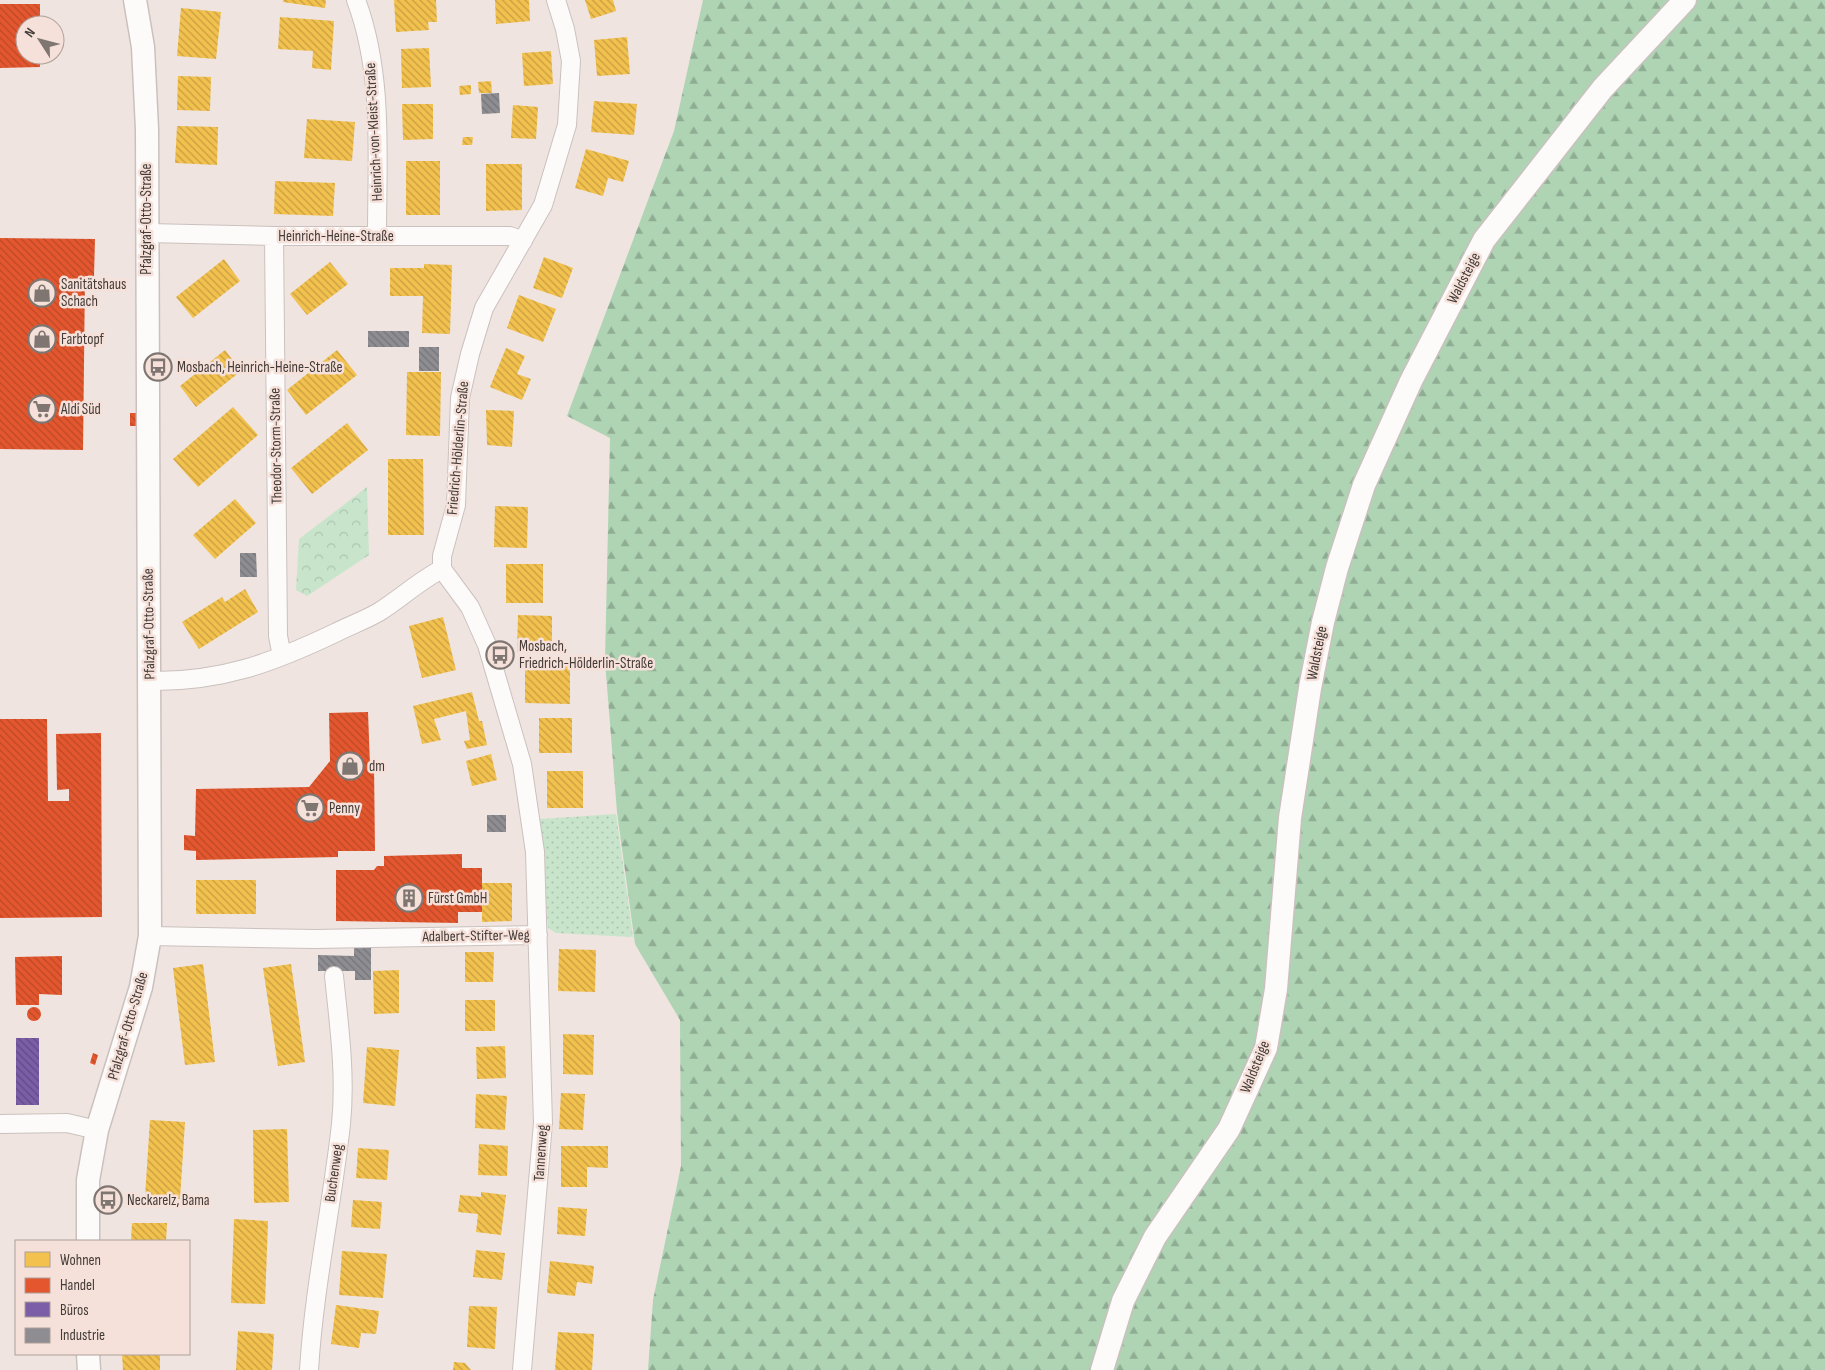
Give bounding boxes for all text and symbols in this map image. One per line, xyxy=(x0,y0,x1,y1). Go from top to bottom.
north arrow xyxy=(15,15,65,65)
text: N xyxy=(21,25,39,41)
street label: Heinrich-von-Kleist-Straße xyxy=(361,62,387,202)
street label: Pfalzgraf-Otto-Straße xyxy=(137,163,156,275)
street label: Heinrich-Heine-Straße xyxy=(278,227,394,246)
street label: Waldsteige xyxy=(1443,249,1485,307)
place label: Sanitätshaus Schach xyxy=(61,275,126,311)
shop icon: Sanitätshaus Schach xyxy=(27,278,57,308)
shop icon: Farbtopf xyxy=(27,324,57,354)
place label: Farbtopf xyxy=(61,330,105,349)
bus stop icon: Mosbach, Heinrich-Heine-Straße xyxy=(143,352,173,382)
place label: Mosbach, Heinrich-Heine-Straße xyxy=(177,358,343,377)
street label: Friedrich-Hölderlin-Straße xyxy=(443,380,473,516)
street label: Theodor-Storm-Straße xyxy=(265,388,287,504)
supermarket icon: Aldi Süd xyxy=(27,394,57,424)
place label: Aldi Süd xyxy=(60,400,101,419)
street label: Pfalzgraf-Otto-Straße xyxy=(139,568,159,680)
street label: Waldsteige xyxy=(1302,624,1332,682)
place label: Mosbach, Friedrich-Hölderlin-Straße xyxy=(519,637,653,673)
bus stop icon: Mosbach, Friedrich-Hölderlin-Straße xyxy=(485,640,515,670)
shop icon: dm xyxy=(335,751,365,781)
place label: dm xyxy=(369,757,385,776)
supermarket icon: Penny xyxy=(295,793,325,823)
place label: Penny xyxy=(329,799,360,818)
building icon: Fürst GmbH xyxy=(394,883,424,913)
place label: Fürst GmbH xyxy=(428,889,487,908)
street label: Adalbert-Stifter-Weg xyxy=(421,926,530,946)
street label: Pfalzgraf-Otto-Straße xyxy=(104,970,152,1082)
street label: Waldsteige xyxy=(1236,1038,1274,1096)
street label: Tannenweg xyxy=(530,1124,552,1182)
street label: Buchenweg xyxy=(321,1143,347,1203)
bus stop icon: Neckarelz, Bama xyxy=(93,1185,123,1215)
place label: Neckarelz, Bama xyxy=(127,1191,210,1210)
legend xyxy=(15,1240,190,1355)
text: Wohnen xyxy=(60,1251,101,1270)
text: Handel xyxy=(60,1276,95,1295)
text: Büros xyxy=(60,1301,89,1320)
text: Industrie xyxy=(60,1326,105,1345)

